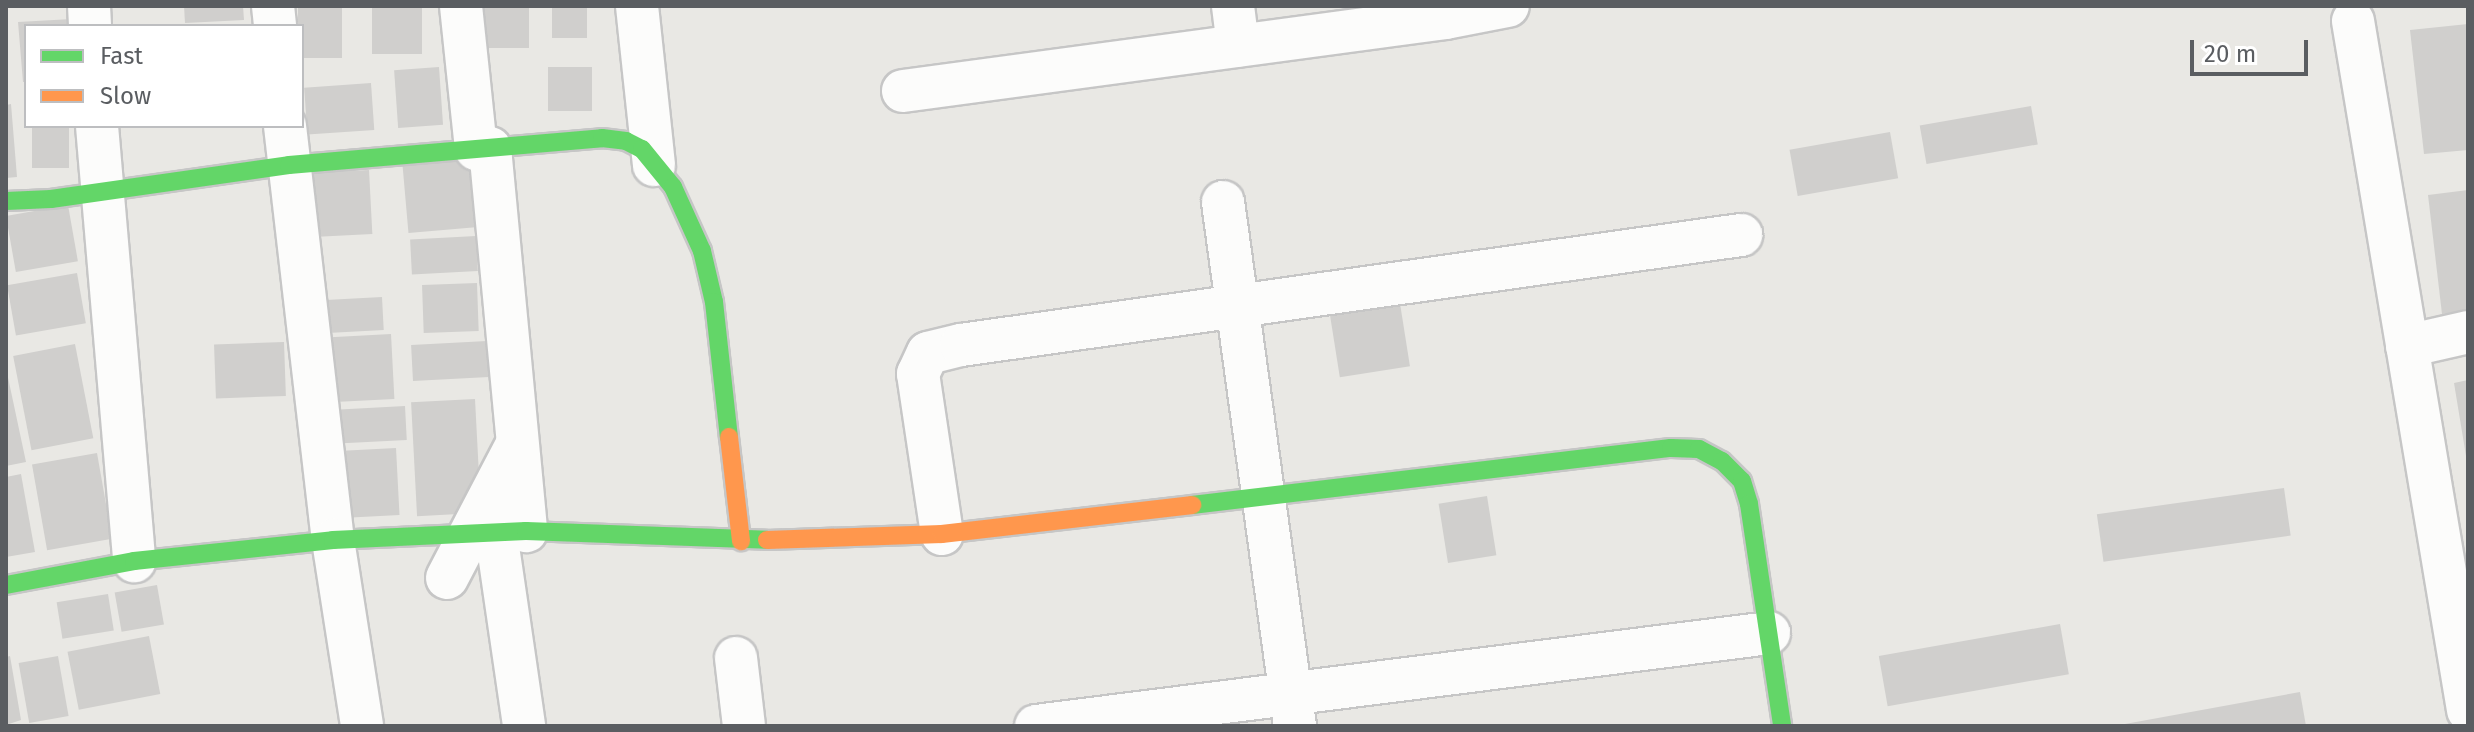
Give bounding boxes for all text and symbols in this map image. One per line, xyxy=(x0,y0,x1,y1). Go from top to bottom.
legend xyxy=(24,24,304,128)
scale bar xyxy=(2194,24,2312,74)
text: 20 m xyxy=(2204,40,2256,68)
text: Fast xyxy=(100,42,143,70)
text: Slow xyxy=(100,82,151,110)

